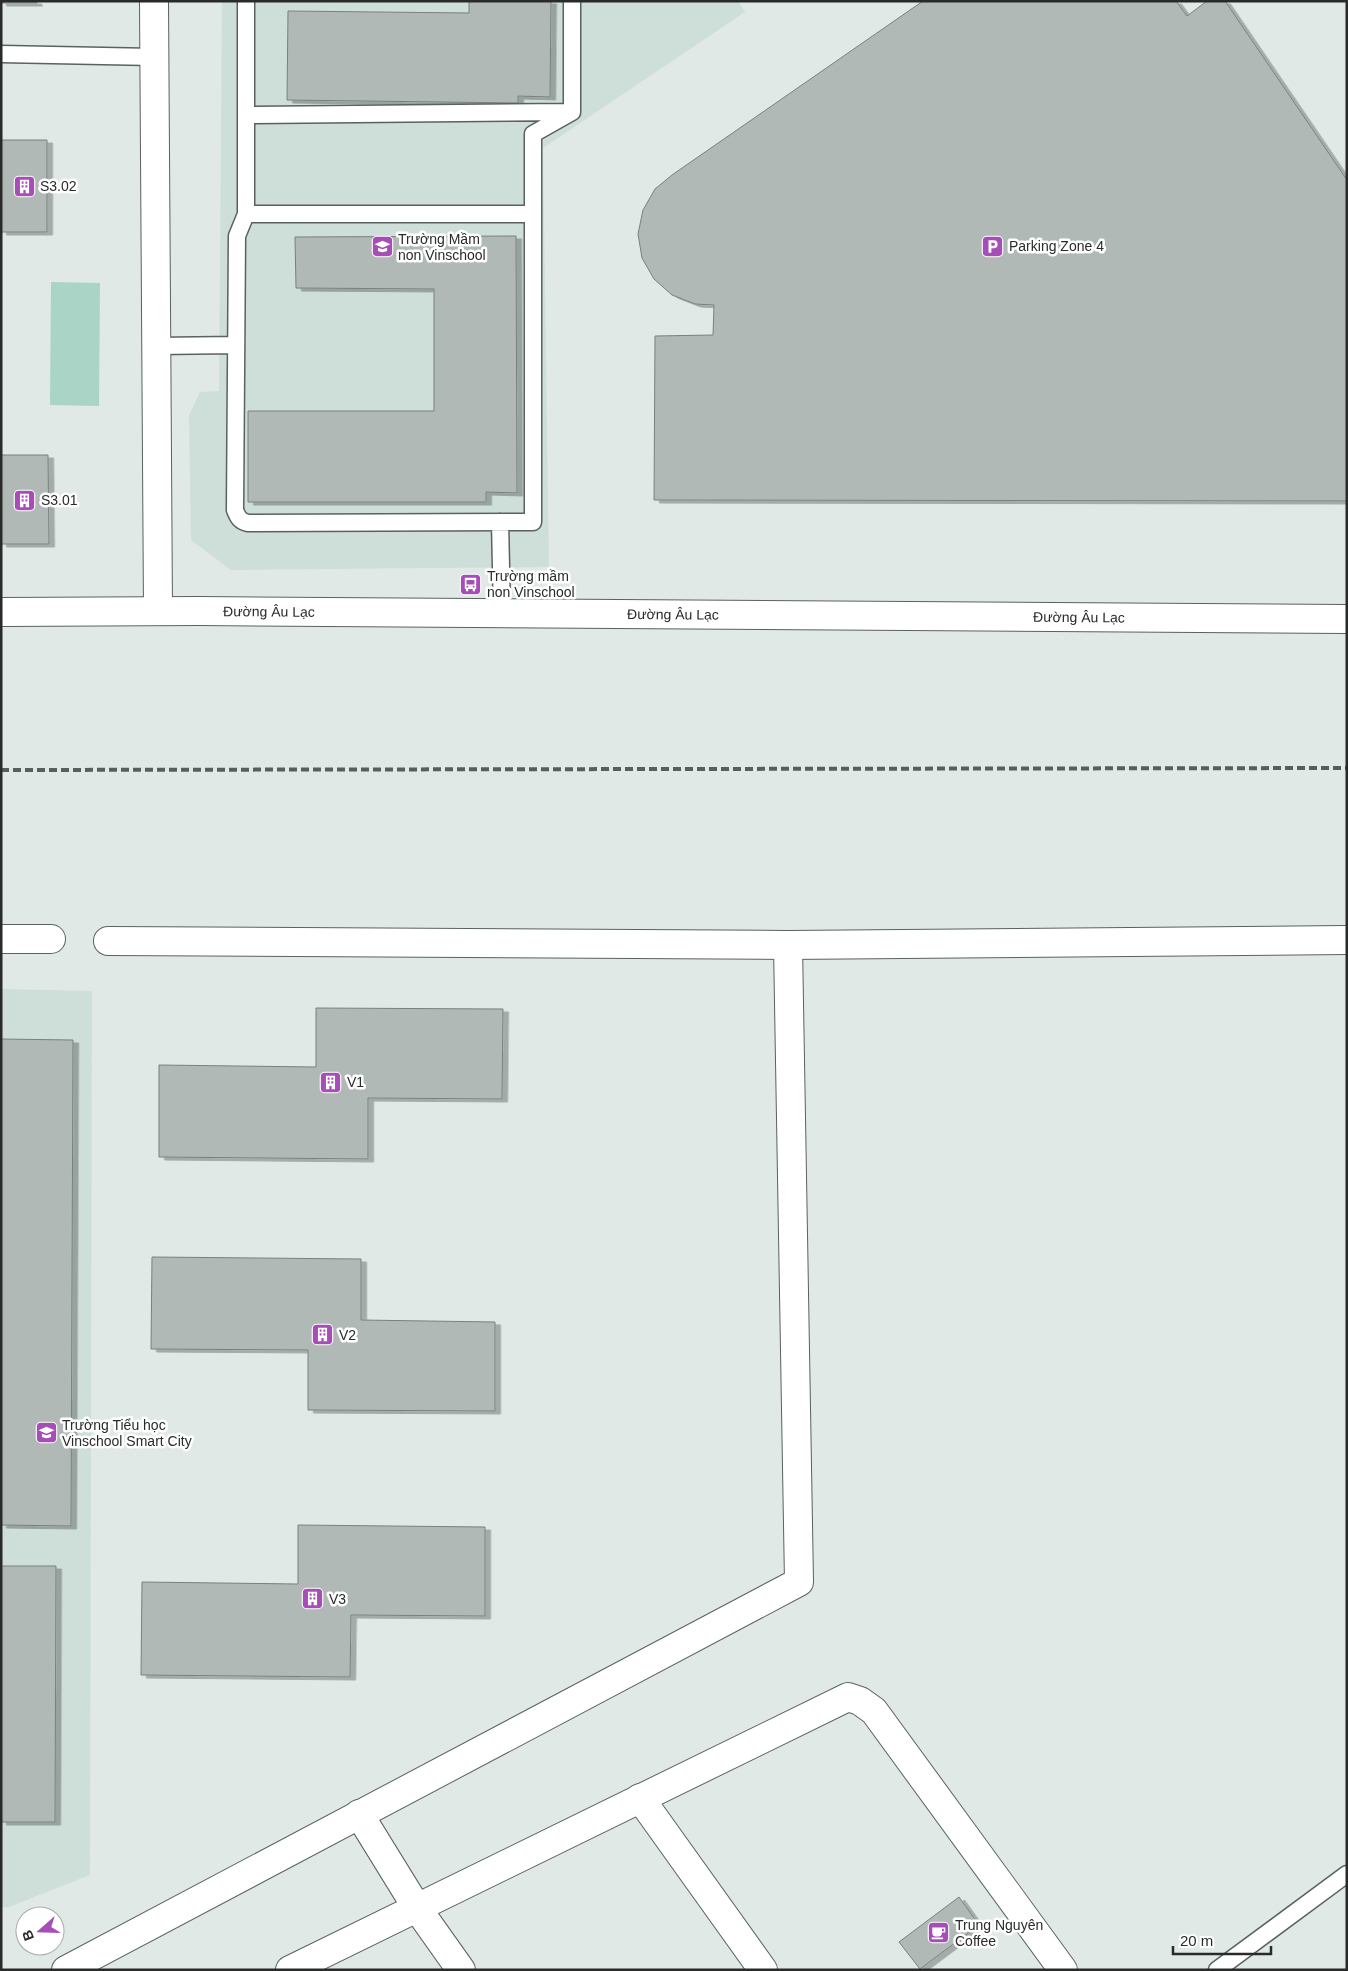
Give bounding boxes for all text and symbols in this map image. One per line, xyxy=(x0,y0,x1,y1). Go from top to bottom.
building icon: S3.02 xyxy=(12,174,36,198)
place label: S3.02 xyxy=(40,178,77,194)
place label: Trường Mầm non Vinschool xyxy=(398,231,486,263)
parking icon: Parking Zone 4 xyxy=(981,234,1005,258)
school or university icon: Trường Mầm non Vinschool xyxy=(370,235,394,259)
place label: Parking Zone 4 xyxy=(1009,238,1104,254)
building icon: S3.01 xyxy=(13,488,37,512)
place label: S3.01 xyxy=(41,492,78,508)
place label: Trường mầm non Vinschool xyxy=(487,568,575,600)
bus stop icon: Trường mầm non Vinschool xyxy=(459,572,483,596)
street label: Đường Âu Lạc xyxy=(223,603,315,620)
street label: Đường Âu Lạc xyxy=(627,606,719,623)
street label: Đường Âu Lạc xyxy=(1033,609,1125,625)
building icon: V1 xyxy=(319,1070,343,1094)
place label: V1 xyxy=(347,1074,364,1090)
building icon: V2 xyxy=(311,1323,335,1347)
place label: V2 xyxy=(339,1327,356,1343)
place label: Trường Tiểu học Vinschool Smart City xyxy=(62,1417,192,1449)
school or university icon: Trường Tiểu học Vinschool Smart City xyxy=(34,1421,58,1445)
building icon: V3 xyxy=(301,1587,325,1611)
place label: V3 xyxy=(329,1591,346,1607)
north arrow xyxy=(15,1906,65,1956)
place label: Trung Nguyên Coffee xyxy=(955,1917,1043,1949)
cafe icon: Trung Nguyên Coffee xyxy=(927,1921,951,1945)
scale bar xyxy=(1173,1924,1270,1956)
text: B xyxy=(19,1928,37,1943)
text: 20 m xyxy=(1180,1932,1213,1949)

